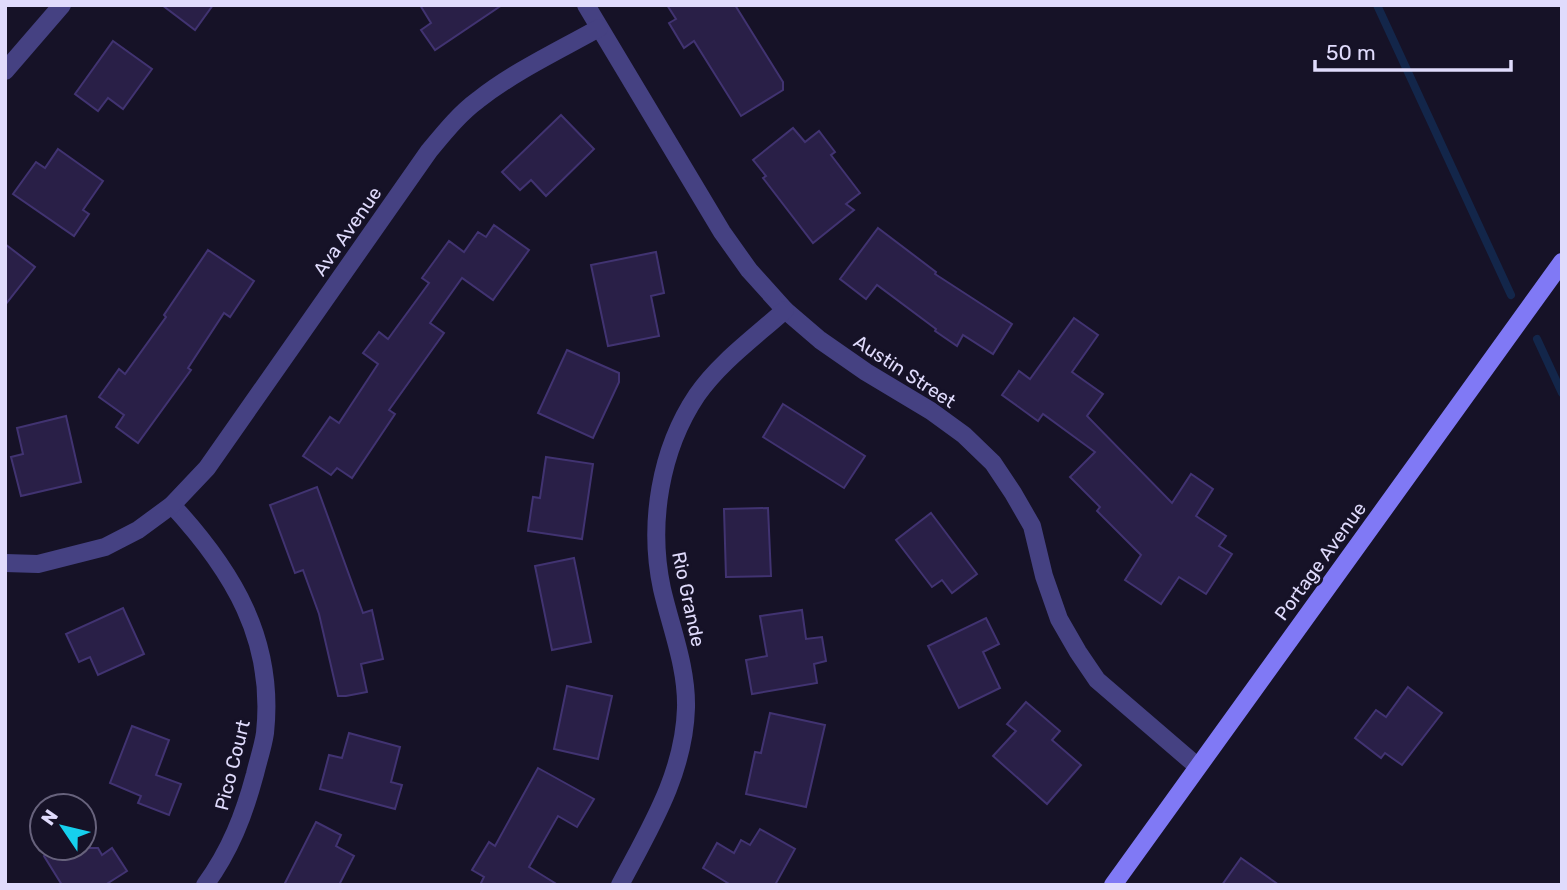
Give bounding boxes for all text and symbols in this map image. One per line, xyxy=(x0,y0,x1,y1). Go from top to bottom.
scale bar xyxy=(1315,28,1511,72)
text: 50 m xyxy=(1326,40,1376,65)
street label: Ava Avenue xyxy=(308,182,387,280)
street label: Austin Street xyxy=(849,330,960,413)
street label: Portage Avenue xyxy=(1270,498,1371,625)
street label: Rio Grande xyxy=(667,549,710,649)
street label: Pico Court xyxy=(210,717,255,813)
north arrow xyxy=(28,792,98,862)
text: N xyxy=(36,805,63,830)

